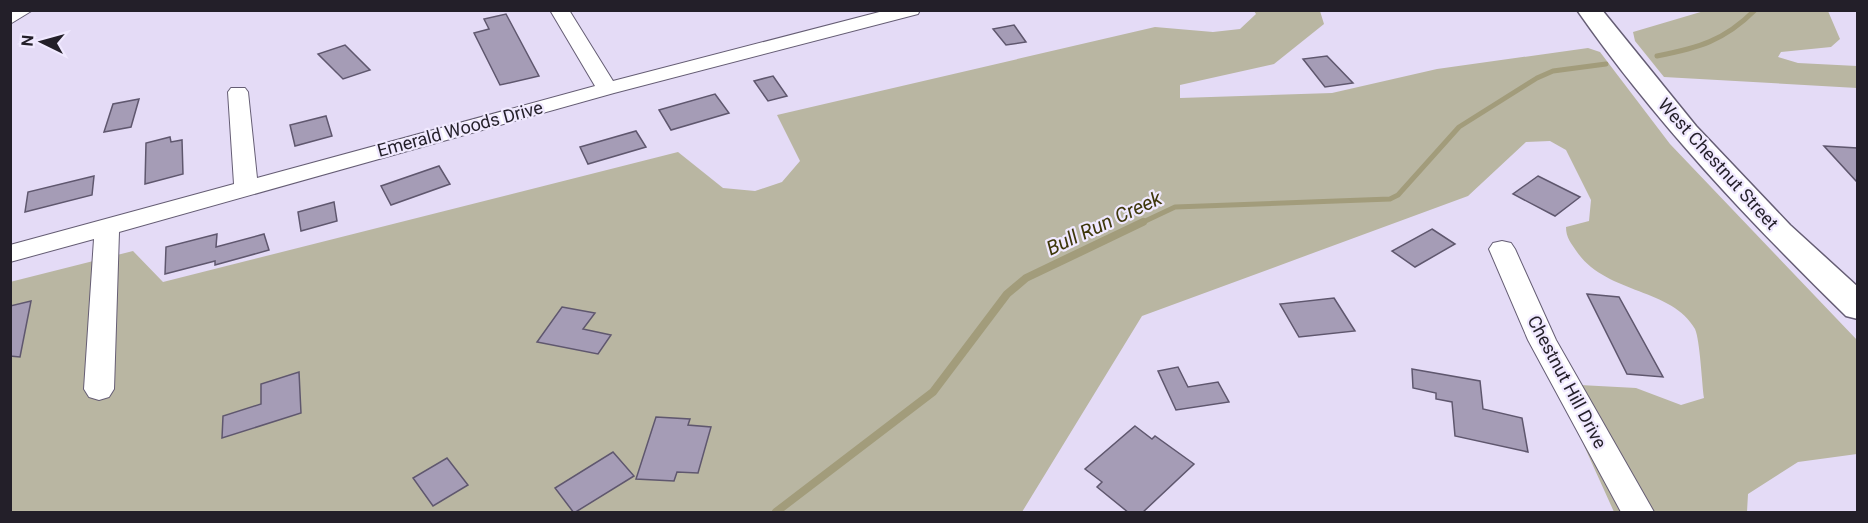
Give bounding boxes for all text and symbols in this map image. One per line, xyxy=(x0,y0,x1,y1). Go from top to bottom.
north arrow xyxy=(12,12,72,72)
text: N xyxy=(18,34,38,47)
street label: West Chestnut Street xyxy=(1654,94,1783,234)
street label: Emerald Woods Drive xyxy=(375,96,545,161)
water label: Bull Run Creek xyxy=(1042,185,1167,260)
street label: Chestnut Hill Drive xyxy=(1524,312,1611,452)

